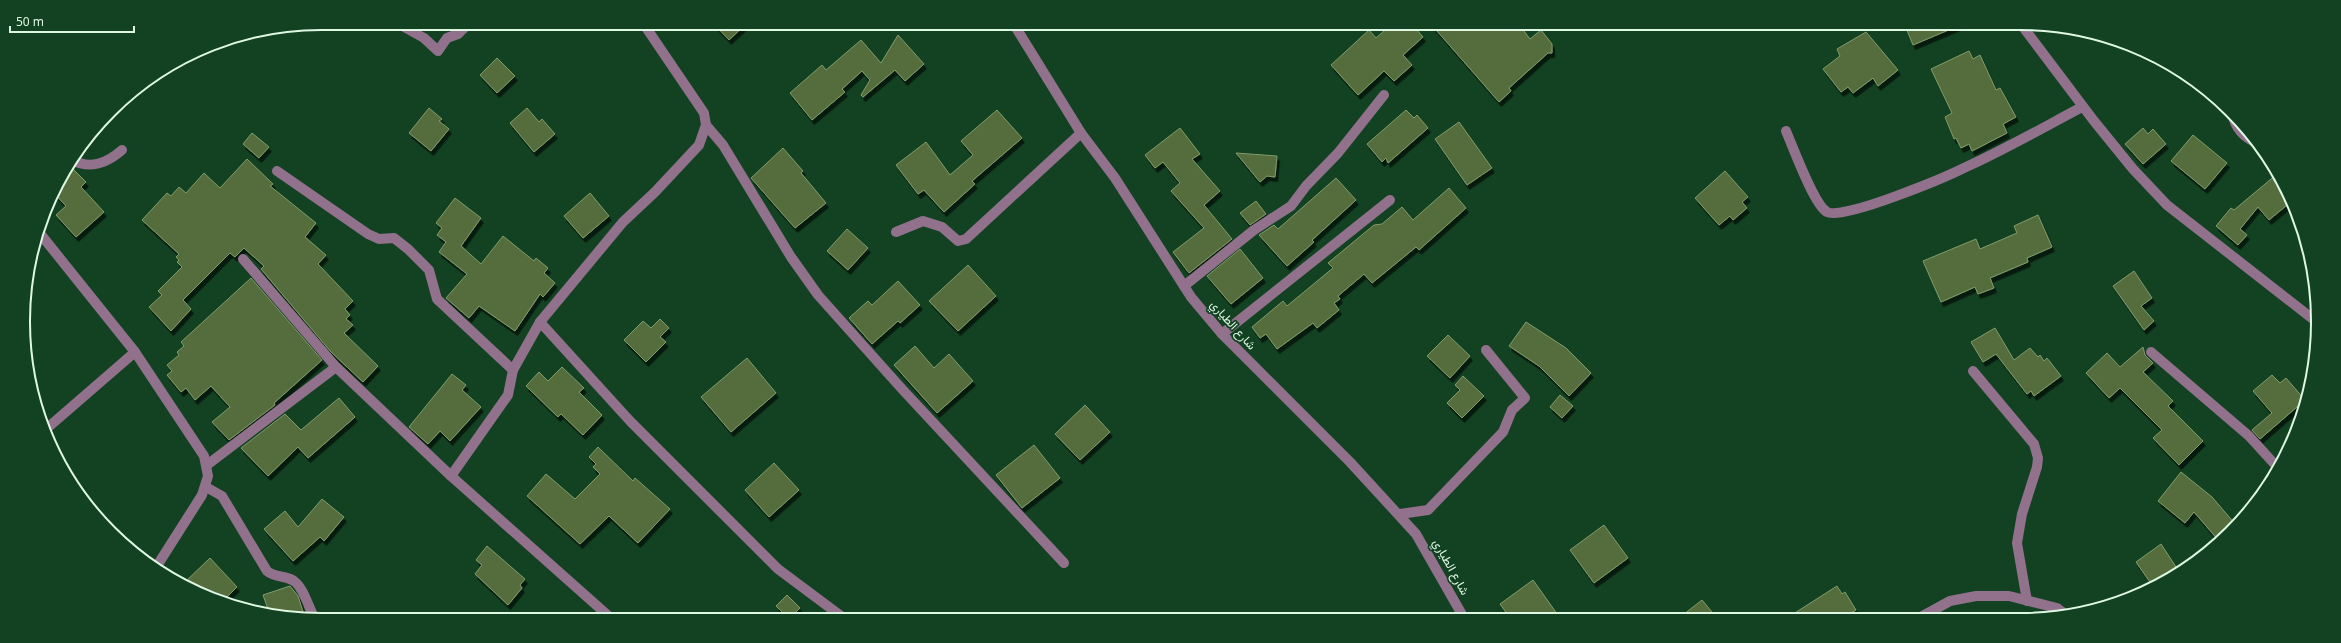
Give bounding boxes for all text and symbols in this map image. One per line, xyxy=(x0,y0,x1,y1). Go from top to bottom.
scale bar xyxy=(10,8,134,34)
text: 50 m xyxy=(16,13,44,30)
street label: شارع الطياري xyxy=(1205,296,1260,355)
street label: شارع الطياري xyxy=(1427,536,1474,599)

